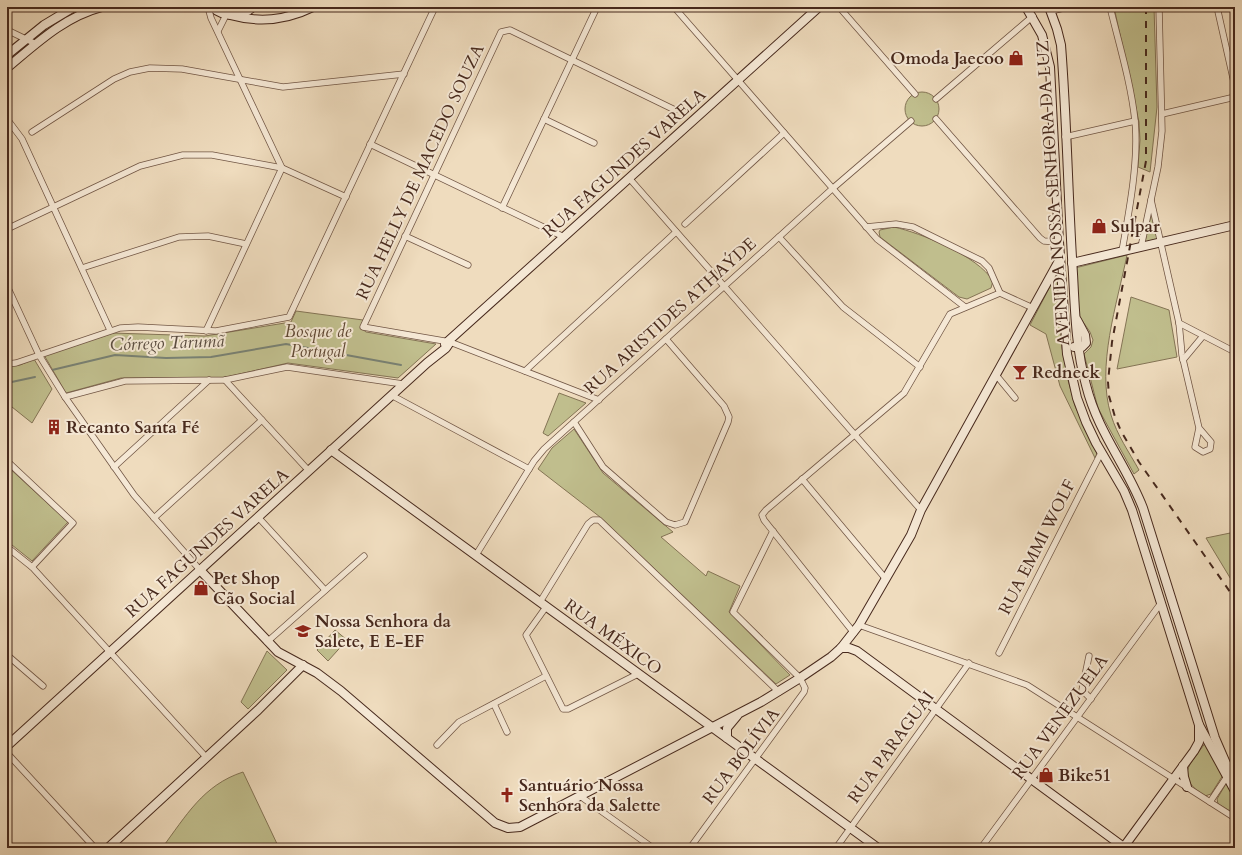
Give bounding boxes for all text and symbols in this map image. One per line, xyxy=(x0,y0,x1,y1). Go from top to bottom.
street label: AVENIDA NOSSA SENHORA DA LUZ xyxy=(1031,39,1075,347)
street label: RUA HELLY DE MACEDO SOUZA xyxy=(350,40,490,304)
place label: Omoda Jaecoo xyxy=(890,47,1004,70)
shop icon: Omoda Jaecoo xyxy=(1007,49,1025,67)
street label: RUA FAGUNDES VARELA xyxy=(537,83,711,243)
place label: Sulpar xyxy=(1111,215,1160,238)
shop icon: Sulpar xyxy=(1090,217,1108,235)
street label: RUA ARISTIDES ATHAÝDE xyxy=(579,232,761,400)
park label: Bosque de Portugal xyxy=(285,320,352,363)
water label: Córrego Tarumã xyxy=(109,328,226,357)
place label: Redneck xyxy=(1032,361,1100,384)
bar icon: Redneck xyxy=(1011,363,1029,381)
place label: Recanto Santa Fé xyxy=(66,416,200,439)
building icon: Recanto Santa Fé xyxy=(45,418,63,436)
street label: RUA FAGUNDES VARELA xyxy=(120,463,294,623)
street label: RUA EMMI WOLF xyxy=(993,476,1081,618)
place label: Pet Shop Cão Social xyxy=(213,567,295,610)
shop icon: Pet Shop Cão Social xyxy=(192,579,210,597)
street label: RUA MÉXICO xyxy=(559,594,667,680)
place label: Nossa Senhora da Salete, E E-EF xyxy=(315,610,452,653)
school or university icon: Nossa Senhora da Salete, E E-EF xyxy=(294,622,312,640)
street label: RUA VENEZUELA xyxy=(1007,649,1114,784)
street label: RUA PARAGUAI xyxy=(842,686,940,808)
street label: RUA BOLÍVIA xyxy=(697,702,785,809)
place label: Bike51 xyxy=(1058,764,1111,787)
shop icon: Bike51 xyxy=(1037,766,1055,784)
place label: Santuário Nossa Senhora da Salette xyxy=(519,774,661,817)
church icon: Santuário Nossa Senhora da Salette xyxy=(498,786,516,804)

